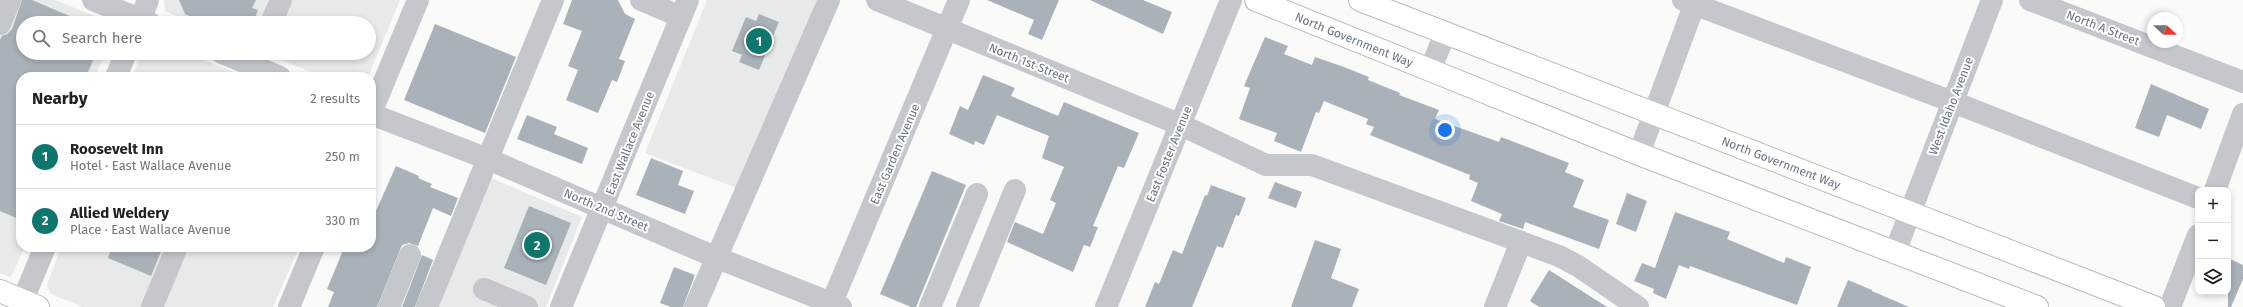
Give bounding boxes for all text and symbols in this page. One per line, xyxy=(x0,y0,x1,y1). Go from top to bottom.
street label: North A Street xyxy=(2065,8,2142,49)
street label: North Government Way xyxy=(1293,10,1415,70)
north arrow xyxy=(2147,12,2183,48)
search box xyxy=(16,16,376,60)
pin: 1 xyxy=(746,26,772,56)
icon: search xyxy=(30,27,52,49)
text: Search here xyxy=(62,29,142,47)
street label: North 1st Street xyxy=(987,41,1072,86)
street label: West Idaho Avenue xyxy=(1926,55,1976,157)
text: Nearby xyxy=(32,88,87,109)
street label: East Wallace Avenue xyxy=(603,89,657,197)
text: 2 results xyxy=(310,91,360,106)
street label: East Garden Avenue xyxy=(867,102,923,206)
street label: East Foster Avenue xyxy=(1143,104,1195,204)
your location xyxy=(1435,120,1455,140)
street label: North Government Way xyxy=(1720,134,1842,192)
text: Roosevelt Inn xyxy=(70,140,163,158)
text: 1 xyxy=(42,149,48,164)
text: 250 m xyxy=(325,149,360,164)
text: Hotel · East Wallace Avenue xyxy=(70,158,231,173)
street label: North 2nd Street xyxy=(562,186,651,234)
map controls xyxy=(2195,187,2231,295)
button: + xyxy=(2195,187,2231,223)
text: Allied Weldery xyxy=(70,204,169,222)
text: 2 xyxy=(42,213,48,228)
text: 330 m xyxy=(325,213,360,228)
text: Place · East Wallace Avenue xyxy=(70,222,231,237)
button: − xyxy=(2195,223,2231,259)
pin: 2 xyxy=(524,230,550,260)
button: layers xyxy=(2195,259,2231,295)

